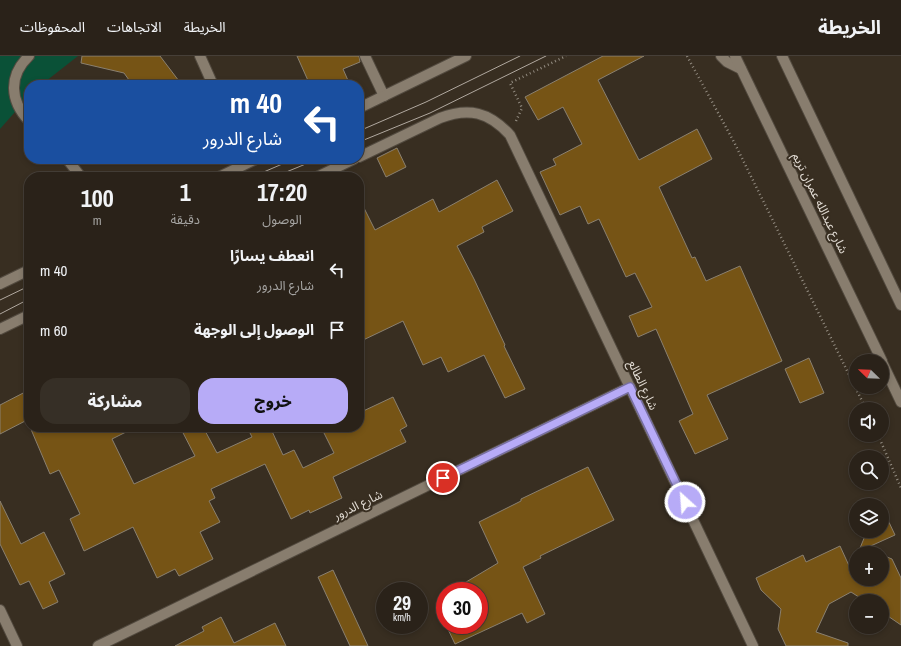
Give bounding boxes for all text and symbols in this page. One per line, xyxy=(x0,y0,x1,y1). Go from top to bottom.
text: الخريطة xyxy=(818,14,881,40)
text: المحفوظات xyxy=(20,18,85,36)
text: الاتجاهات xyxy=(107,18,162,36)
text: الخريطة xyxy=(184,18,226,36)
text: 40 m xyxy=(230,84,282,122)
icon: left xyxy=(296,96,348,148)
text: شارع الدرور xyxy=(203,126,282,151)
street label: شارع عبدالله عمران تريم xyxy=(788,150,851,257)
text: 1 xyxy=(180,176,191,208)
text: 17:20 xyxy=(257,176,307,208)
text: 100 xyxy=(81,182,114,214)
text: دقيقة xyxy=(170,211,200,228)
text: الوصول xyxy=(262,211,302,228)
text: m xyxy=(93,212,102,229)
text: انعطف يسارًا xyxy=(230,245,314,266)
icon: left xyxy=(326,259,348,281)
text: 40 m xyxy=(40,260,67,281)
text: شارع الدرور xyxy=(257,277,314,294)
text: الوصول إلى الوجهة xyxy=(194,319,314,340)
icon: arrive xyxy=(326,319,348,341)
text: 60 m xyxy=(40,320,67,341)
north arrow xyxy=(849,354,889,394)
map controls xyxy=(849,354,889,634)
street label: شارع الطالع xyxy=(624,357,662,413)
button: مشاركة xyxy=(40,378,190,424)
button: خروج xyxy=(198,378,348,424)
button: sound xyxy=(849,402,889,442)
button: search xyxy=(849,450,889,490)
pin xyxy=(426,461,460,495)
icon: arrive xyxy=(432,467,454,489)
position arrow xyxy=(664,481,706,523)
street label: شارع الدرور xyxy=(330,486,386,525)
button: layers xyxy=(849,498,889,538)
button: + xyxy=(849,546,889,586)
speed limit sign: 30 xyxy=(436,582,488,634)
text: 29 xyxy=(393,589,411,616)
button: − xyxy=(849,594,889,634)
text: km/h xyxy=(393,611,411,624)

